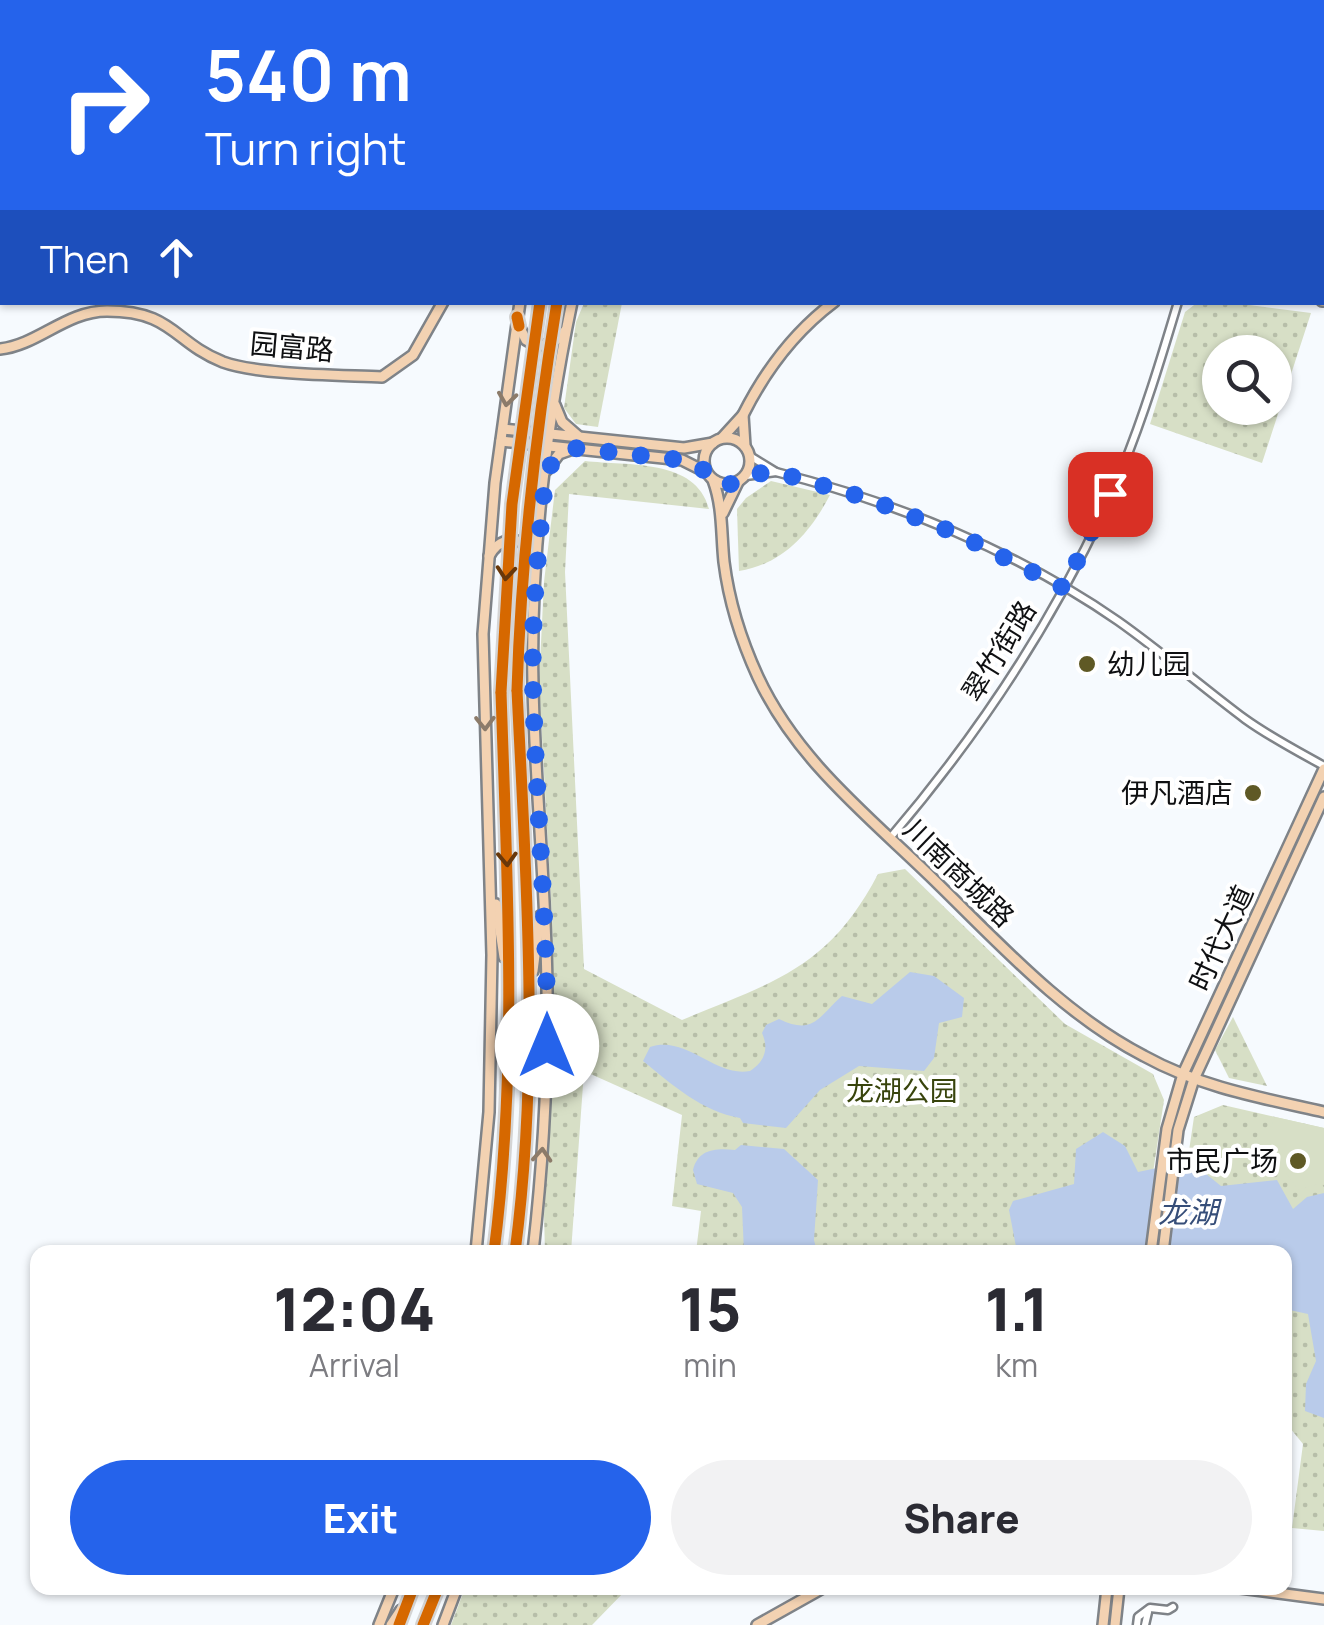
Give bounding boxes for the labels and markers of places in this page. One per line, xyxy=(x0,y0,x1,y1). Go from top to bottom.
pin xyxy=(1068,452,1153,537)
place label: 幼儿园 xyxy=(1107,644,1191,682)
marker: 幼儿园 xyxy=(1076,653,1098,675)
place label: 伊凡酒店 xyxy=(1121,773,1233,811)
marker: 伊凡酒店 xyxy=(1242,782,1264,804)
place label: 市民广场 xyxy=(1166,1141,1278,1179)
marker: 市民广场 xyxy=(1287,1150,1309,1172)

